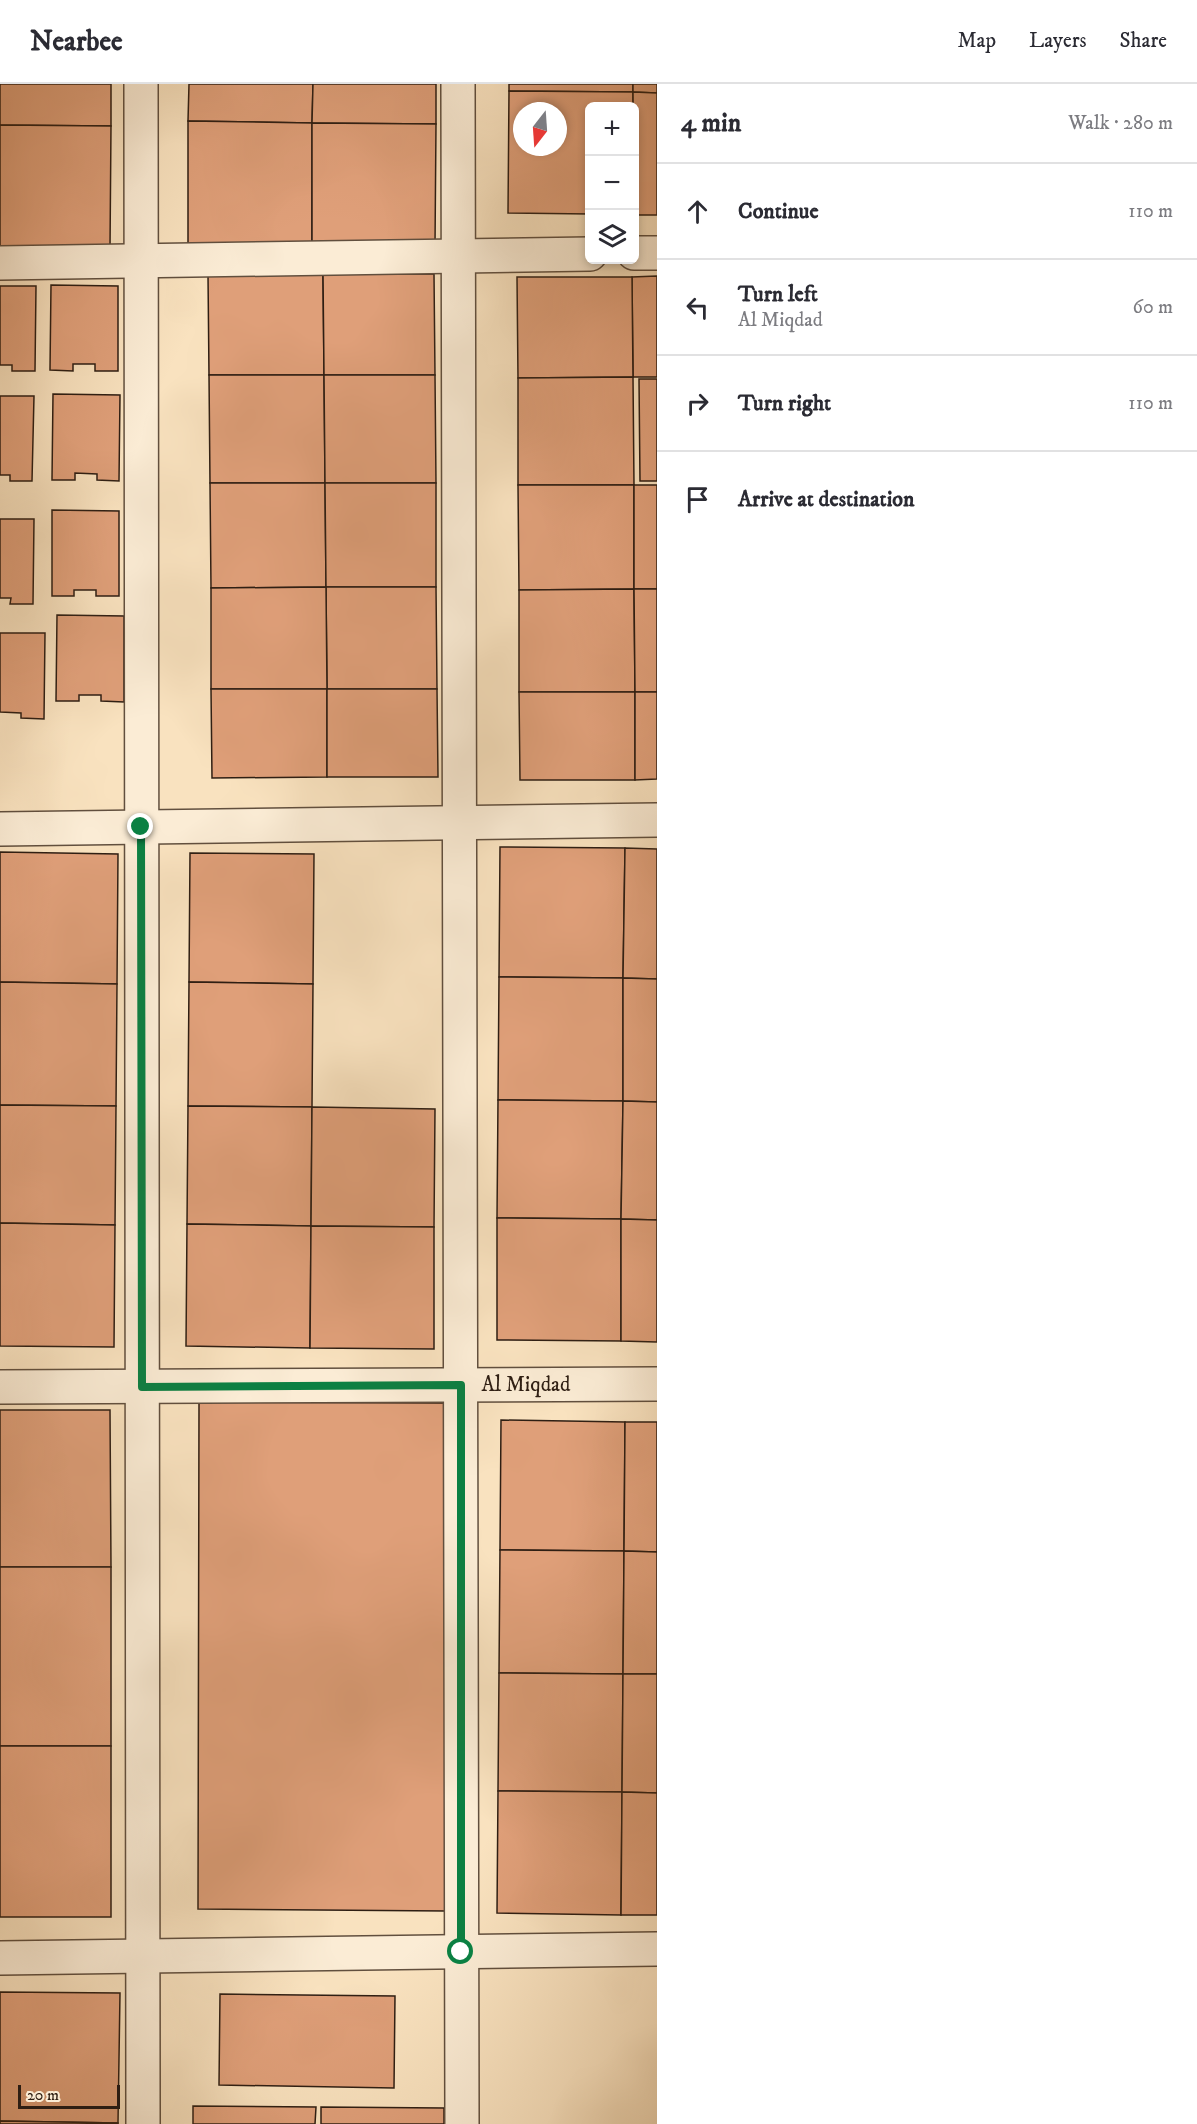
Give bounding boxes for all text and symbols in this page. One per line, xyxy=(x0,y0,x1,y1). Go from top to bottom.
text: Nearbee xyxy=(30,24,123,59)
text: Map xyxy=(957,28,996,54)
text: Layers xyxy=(1029,28,1087,54)
text: Share xyxy=(1120,28,1167,54)
north arrow xyxy=(513,102,567,156)
map controls xyxy=(585,102,639,264)
button: + xyxy=(585,102,639,156)
text: 4 min xyxy=(681,107,741,140)
text: Walk · 280 m xyxy=(1068,111,1173,136)
button: − xyxy=(585,156,639,210)
icon: ahead xyxy=(681,195,714,228)
text: Continue xyxy=(738,198,819,225)
text: 110 m xyxy=(1128,199,1173,224)
button: layers xyxy=(585,210,639,264)
text: Turn left xyxy=(738,281,818,308)
icon: left xyxy=(681,291,714,324)
text: 60 m xyxy=(1133,295,1173,320)
text: Al Miqdad xyxy=(738,308,823,333)
icon: right xyxy=(681,387,714,420)
text: Turn right xyxy=(738,390,831,417)
text: 110 m xyxy=(1128,391,1173,416)
icon: arrive xyxy=(681,483,714,516)
text: Arrive at destination xyxy=(738,486,915,513)
route end xyxy=(127,813,153,839)
street label: Al Miqdad xyxy=(481,1372,571,1398)
route start xyxy=(447,1938,473,1964)
scale bar xyxy=(18,2082,120,2110)
text: 20 m xyxy=(27,2085,59,2105)

